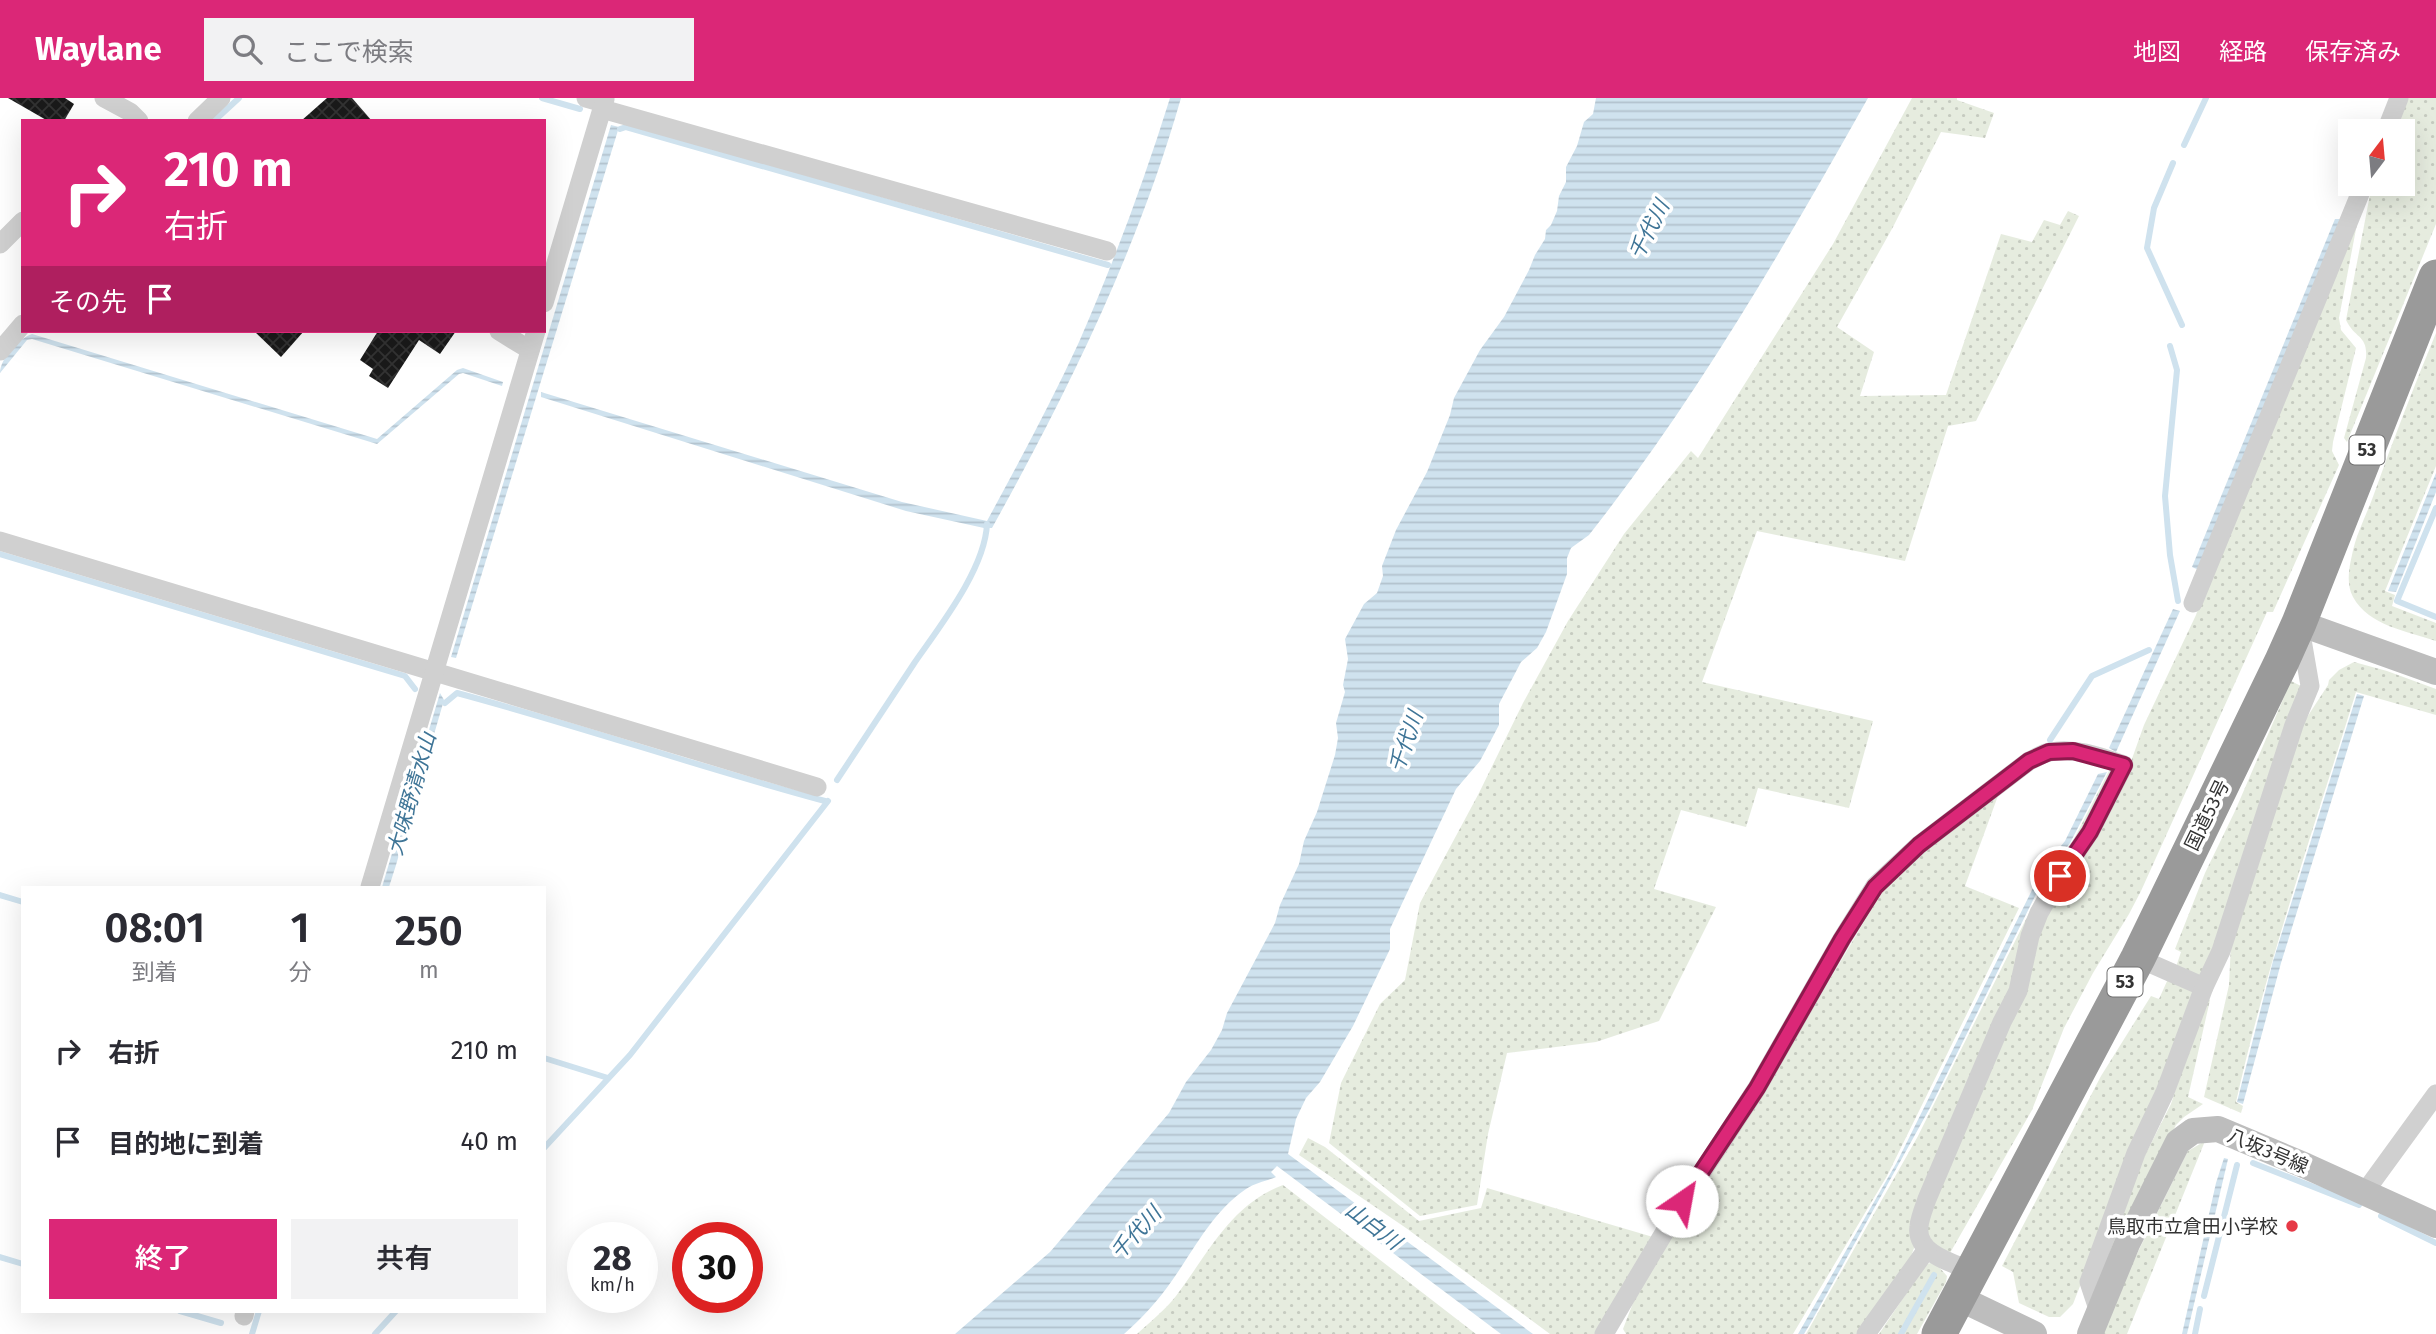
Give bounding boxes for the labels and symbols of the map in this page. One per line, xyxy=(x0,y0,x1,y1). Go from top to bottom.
north arrow xyxy=(2338,119,2415,196)
water label: 千代川 xyxy=(1623,194,1676,264)
road number: 53 xyxy=(2350,436,2384,464)
water label: 千代川 xyxy=(1383,706,1429,776)
water label: 大味野清水山 xyxy=(382,728,442,858)
street label: 国道53号 xyxy=(2180,776,2234,854)
pin xyxy=(2030,846,2090,906)
road number: 53 xyxy=(2108,968,2142,996)
street label: 八坂3号線 xyxy=(2224,1124,2312,1178)
position arrow xyxy=(1645,1164,1719,1238)
water label: 山白川 xyxy=(1340,1197,1408,1257)
water label: 千代川 xyxy=(1105,1199,1168,1265)
place label: 鳥取市立倉田小学校 xyxy=(2107,1215,2278,1238)
marker: 鳥取市立倉田小学校 xyxy=(2284,1218,2300,1234)
speed limit sign: 30 xyxy=(672,1222,763,1313)

